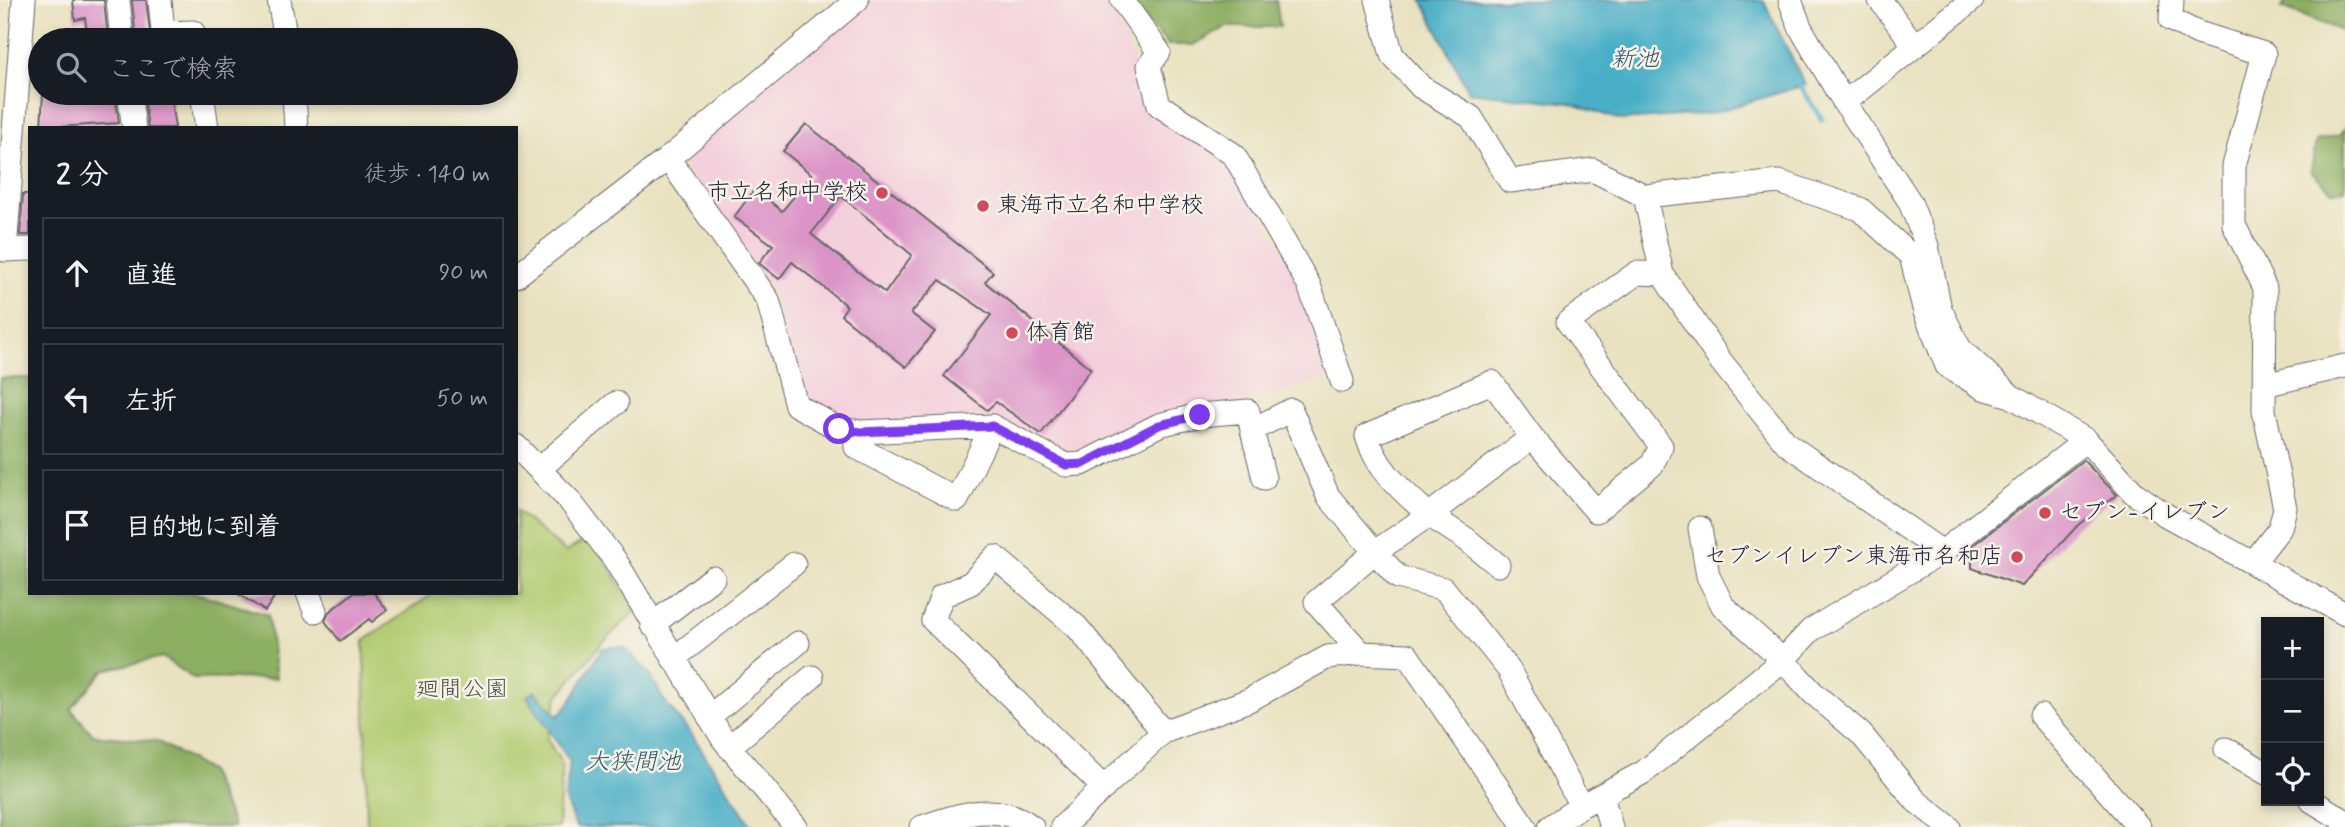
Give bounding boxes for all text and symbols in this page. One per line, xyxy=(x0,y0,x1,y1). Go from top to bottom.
search box xyxy=(28,28,518,105)
water label: 新池 xyxy=(1611,44,1660,75)
icon: search xyxy=(52,48,90,86)
text: ここで検索 xyxy=(108,53,238,87)
text: 2 分 xyxy=(56,156,109,195)
text: 徒歩 · 140 m xyxy=(364,160,490,190)
place label: 市立名和中学校 xyxy=(707,178,868,208)
marker: 市立名和中学校 xyxy=(874,185,890,201)
place label: 東海市立名和中学校 xyxy=(997,191,1204,221)
marker: 東海市立名和中学校 xyxy=(975,198,991,214)
icon: ahead xyxy=(58,254,96,292)
text: 90 m xyxy=(439,258,488,288)
text: 直進 xyxy=(125,259,177,293)
place label: 体育館 xyxy=(1026,318,1095,348)
marker: 体育館 xyxy=(1004,325,1020,341)
icon: left xyxy=(58,380,96,418)
text: 50 m xyxy=(437,384,488,414)
text: 左折 xyxy=(125,385,177,419)
route end xyxy=(1184,399,1215,430)
route start xyxy=(823,413,854,444)
place label: セブン-イレブン xyxy=(2059,498,2230,528)
marker: セブン-イレブン xyxy=(2037,505,2053,521)
icon: arrive xyxy=(58,506,96,544)
text: 目的地に到着 xyxy=(125,511,281,545)
place label: セブンイレブン東海市名和店 xyxy=(1704,542,2003,572)
marker: セブンイレブン東海市名和店 xyxy=(2009,549,2025,565)
map controls xyxy=(2261,617,2324,806)
button: + xyxy=(2261,617,2324,680)
park label: 廻間公園 xyxy=(416,675,508,705)
button: − xyxy=(2261,680,2324,743)
button: locate xyxy=(2261,743,2324,806)
water label: 大狭間池 xyxy=(585,747,682,778)

